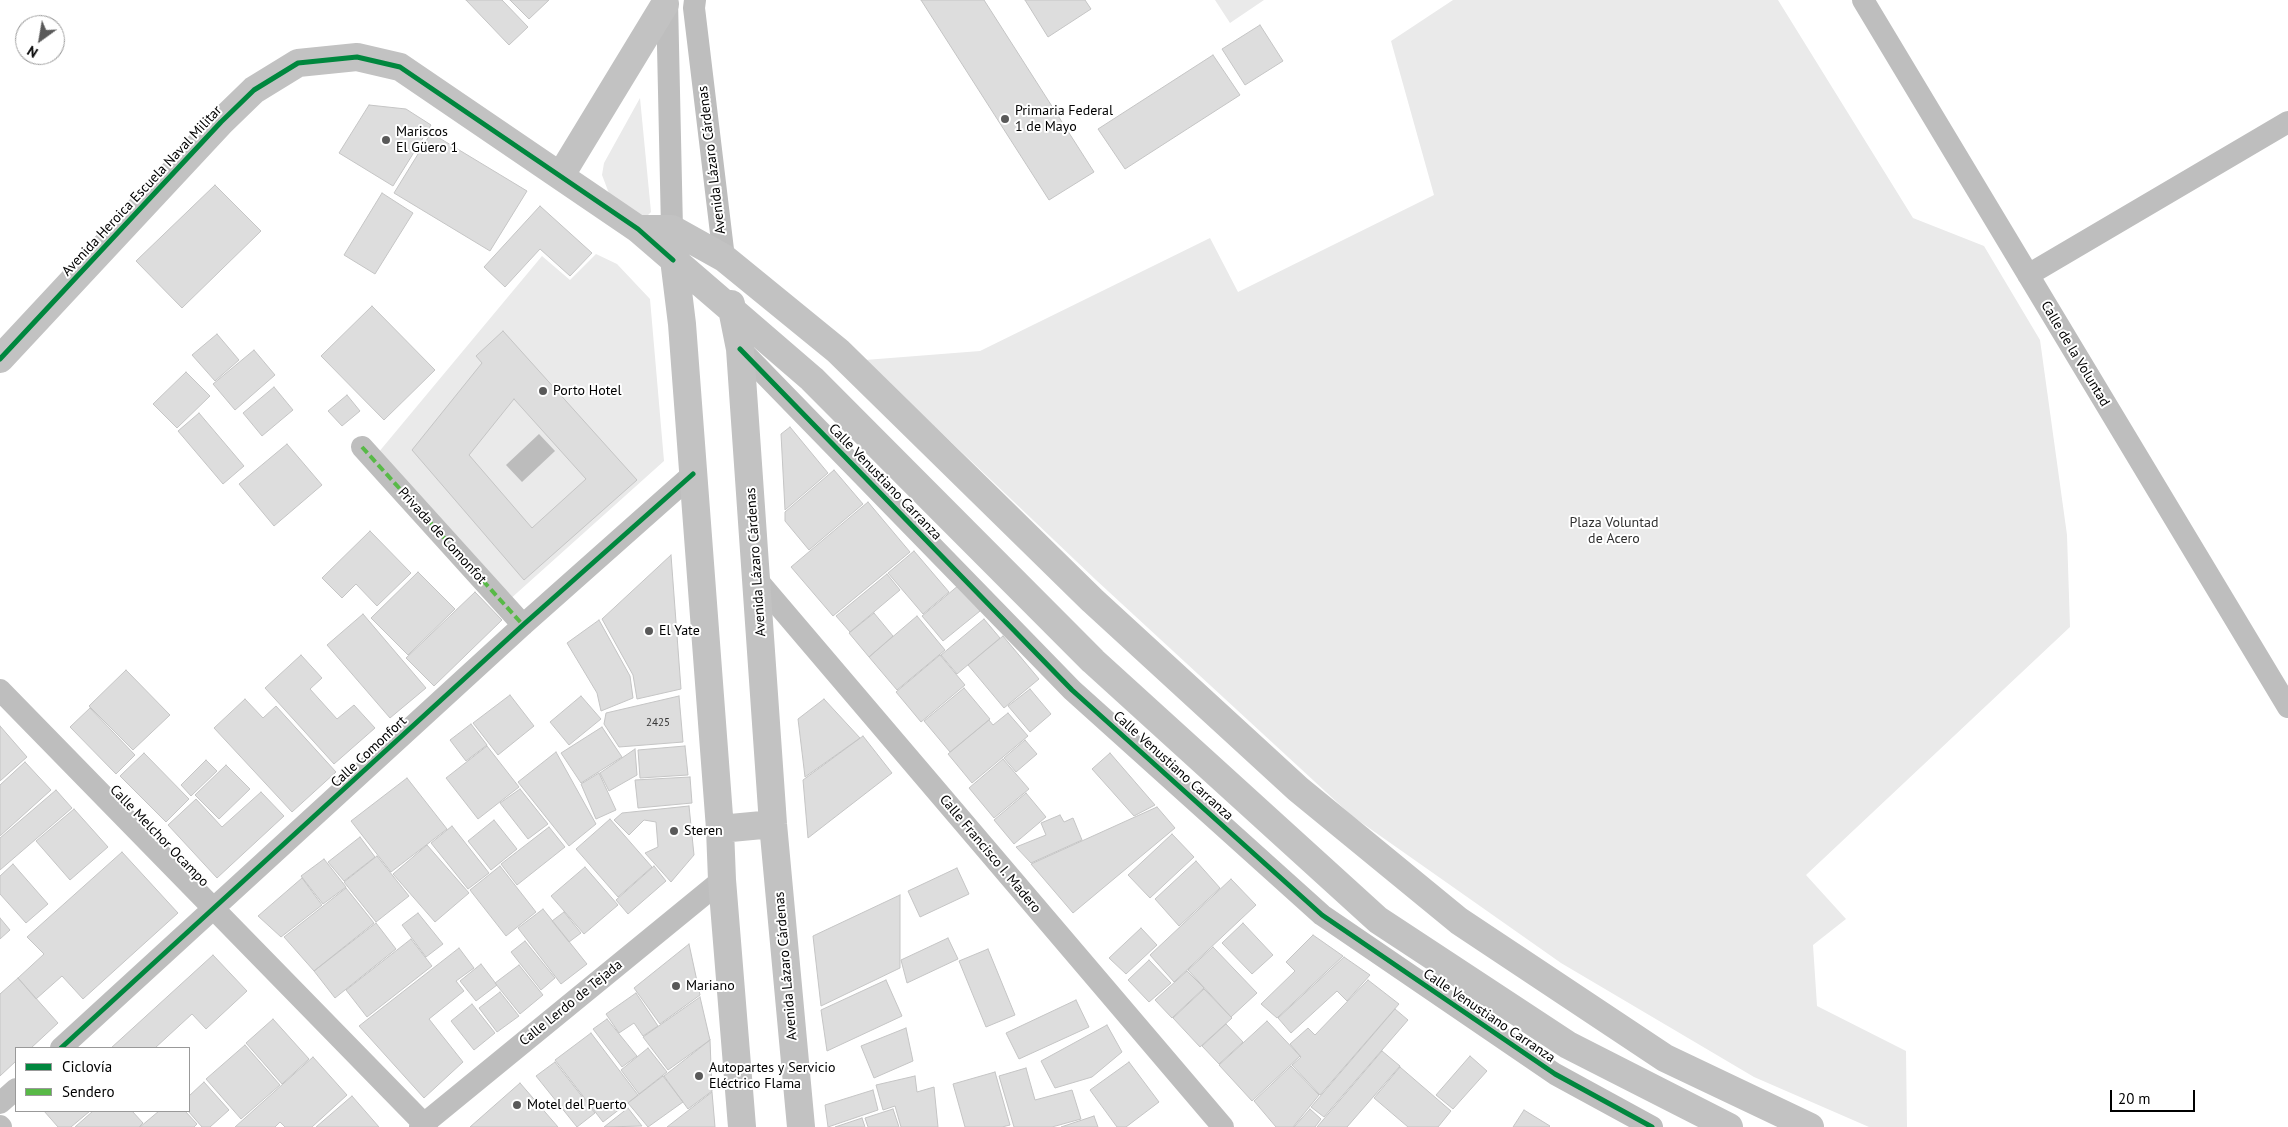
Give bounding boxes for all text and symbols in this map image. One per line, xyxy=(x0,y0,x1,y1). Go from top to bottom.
north arrow xyxy=(15,15,65,65)
text: N xyxy=(24,42,41,62)
street label: Avenida Lázaro Cárdenas xyxy=(695,85,729,235)
street label: Avenida Heroica Escuela Naval Militar xyxy=(59,102,225,280)
place label: Primaria Federal 1 de Mayo xyxy=(1015,103,1113,136)
marker: Primaria Federal 1 de Mayo xyxy=(999,113,1011,125)
place label: Mariscos El Güero 1 xyxy=(396,124,458,156)
marker: Mariscos El Güero 1 xyxy=(380,134,392,146)
street label: Calle de la Voluntad xyxy=(2037,298,2113,410)
place label: Porto Hotel xyxy=(553,383,622,399)
marker: Porto Hotel xyxy=(537,385,549,397)
street label: Calle Venustiano Carranza xyxy=(825,420,945,544)
street label: Privada de Comonfot xyxy=(394,484,490,588)
street label: Avenida Lázaro Cárdenas xyxy=(742,487,770,637)
park label: Plaza Voluntad de Acero xyxy=(1570,515,1658,548)
place label: El Yate xyxy=(659,623,700,639)
marker: El Yate xyxy=(643,625,655,637)
street label: Calle Venustiano Carranza xyxy=(1110,708,1236,824)
street label: Calle Comonfort xyxy=(328,713,410,791)
house number: 2425 xyxy=(646,716,670,730)
street label: Calle Melchor Ocampo xyxy=(106,782,212,890)
street label: Calle Francisco I. Madero xyxy=(936,791,1044,917)
place label: Steren xyxy=(684,823,723,839)
marker: Steren xyxy=(668,825,680,837)
street label: Avenida Lázaro Cárdenas xyxy=(771,891,801,1041)
street label: Calle Lerdo de Tejada xyxy=(516,956,626,1050)
street label: Calle Venustiano Carranza xyxy=(1420,966,1558,1066)
place label: Mariano xyxy=(686,978,735,994)
marker: Mariano xyxy=(670,980,682,992)
legend xyxy=(15,1047,190,1112)
text: Ciclovía xyxy=(62,1057,112,1076)
place label: Autopartes y Servicio Eléctrico Flama xyxy=(709,1060,836,1092)
marker: Autopartes y Servicio Eléctrico Flama xyxy=(693,1070,705,1082)
scale bar xyxy=(2113,1080,2198,1112)
text: Sendero xyxy=(62,1082,115,1101)
text: 20 m xyxy=(2118,1089,2151,1108)
place label: Motel del Puerto xyxy=(527,1097,627,1113)
marker: Motel del Puerto xyxy=(511,1099,523,1111)

